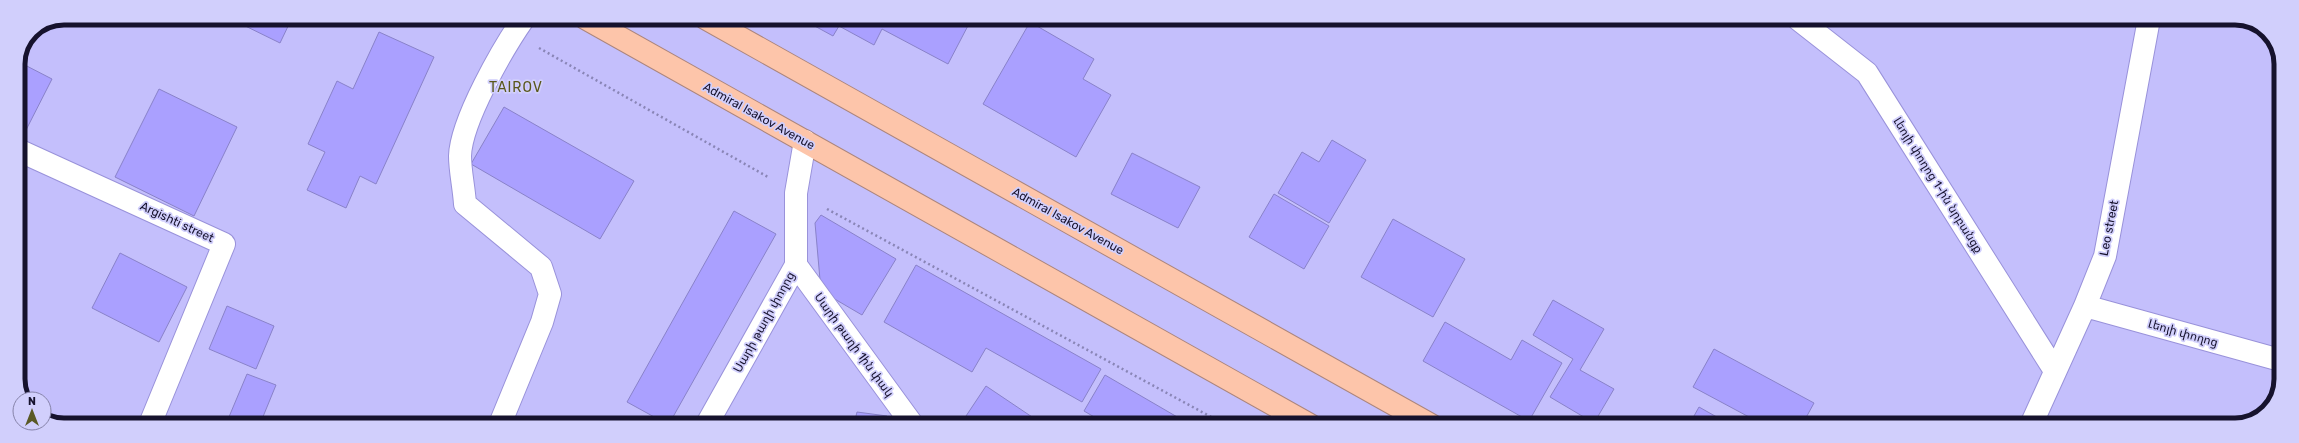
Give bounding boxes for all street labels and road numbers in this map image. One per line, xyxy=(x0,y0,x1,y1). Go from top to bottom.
street label: Admiral Isakov Avenue xyxy=(701,80,817,153)
street label: Լեոյի փողոց 1-ին նրբանցք xyxy=(1890,115,1986,255)
street label: Admiral Isakov Avenue xyxy=(1010,185,1126,258)
street label: Argishti street xyxy=(138,199,216,245)
street label: Leo street xyxy=(2097,199,2121,257)
street label: Սարի թաղի փողոց xyxy=(730,269,798,375)
street label: Սարի թաղի 1ին փակ xyxy=(811,290,897,400)
street label: Լեոյի փողոց xyxy=(2146,316,2220,350)

